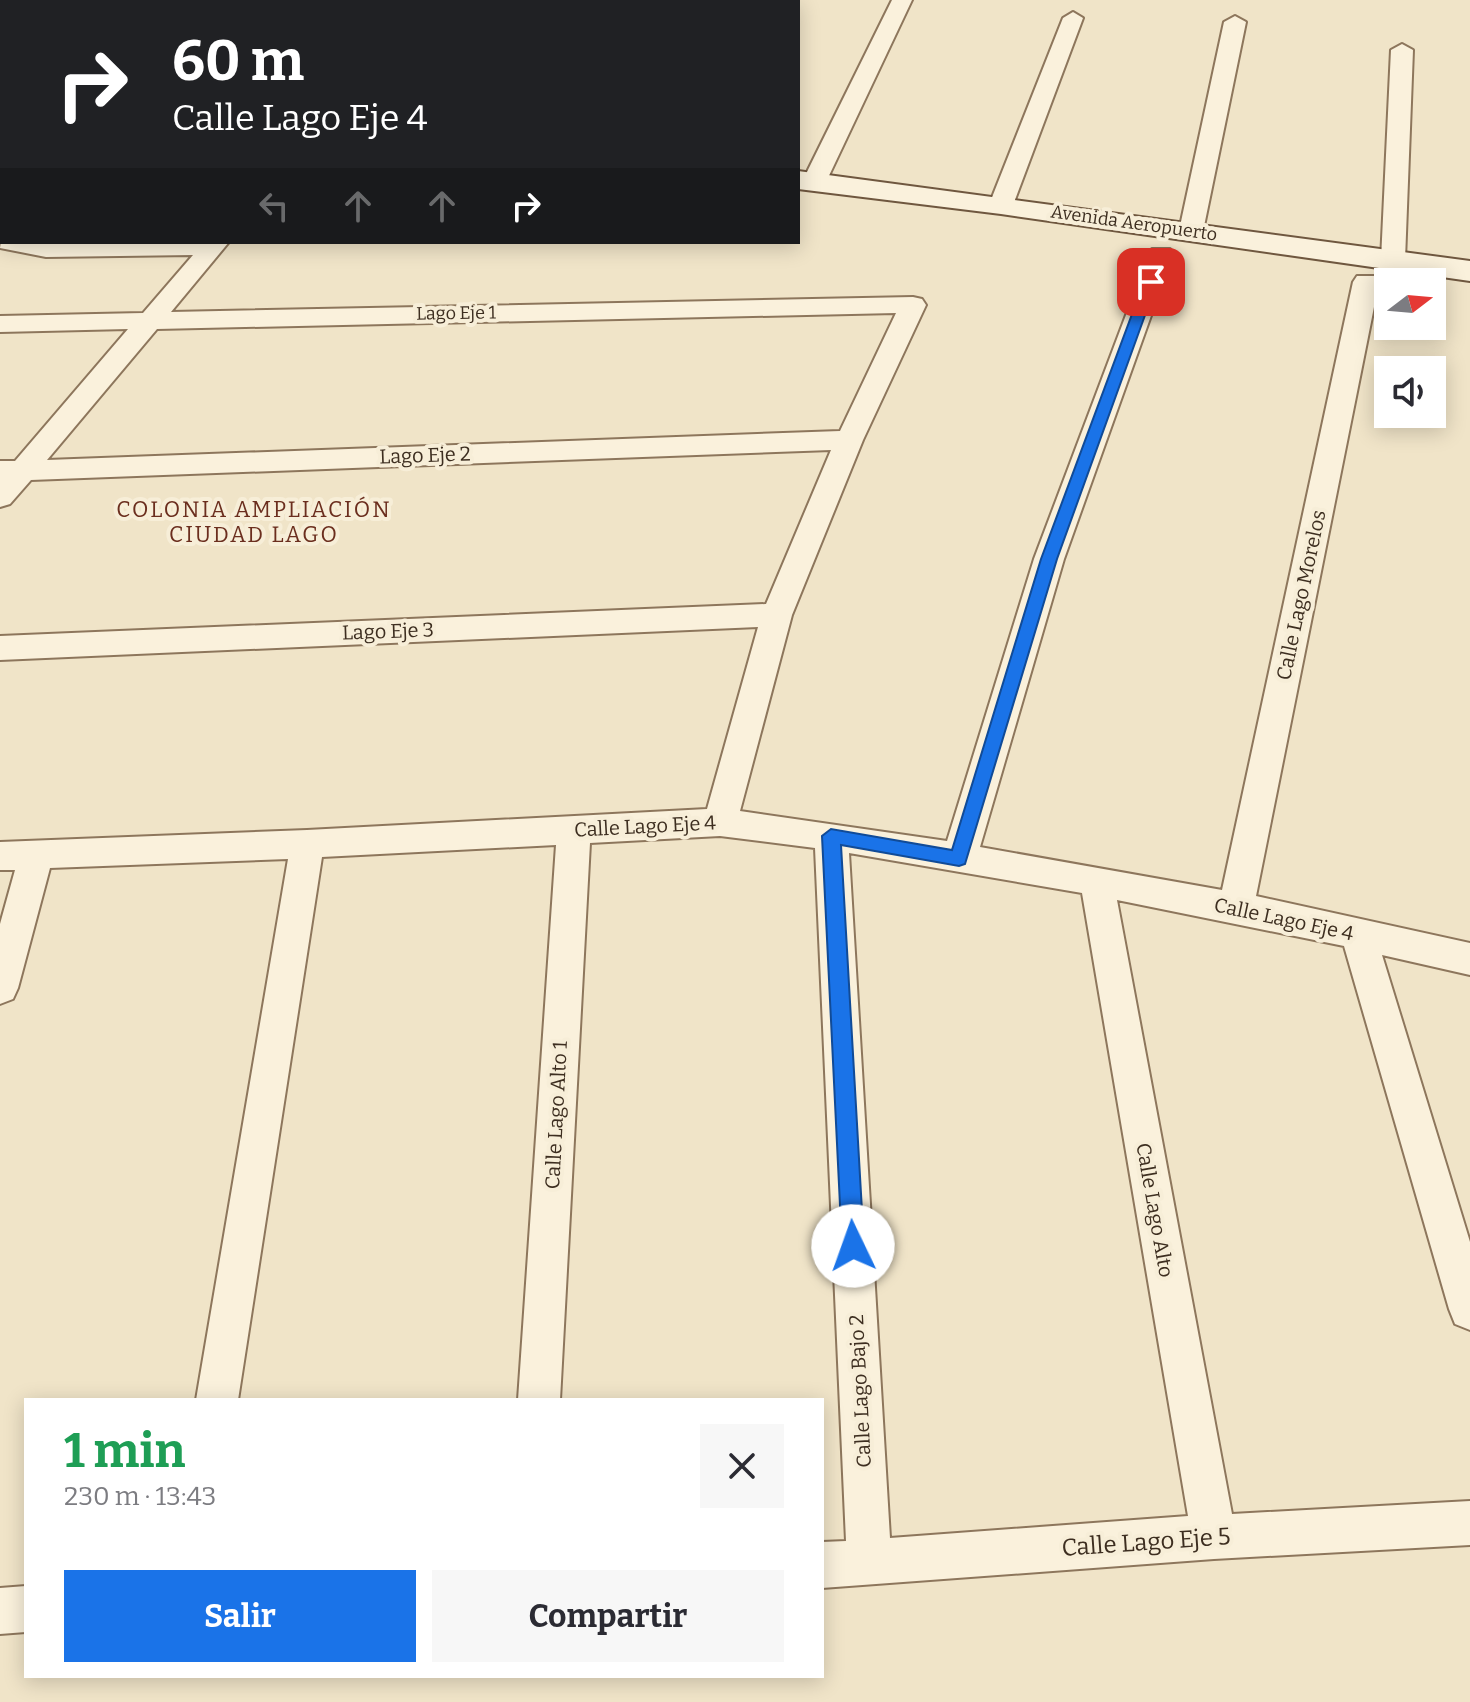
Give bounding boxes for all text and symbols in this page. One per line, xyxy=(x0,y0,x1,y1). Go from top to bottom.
text: 60 m xyxy=(172,28,304,95)
icon: right xyxy=(40,32,144,136)
text: Calle Lago Eje 4 xyxy=(172,96,428,140)
icon: left xyxy=(252,184,296,228)
icon: ahead xyxy=(336,184,380,228)
icon: ahead xyxy=(420,184,464,228)
icon: right xyxy=(504,184,548,228)
street label: Avenida Aeropuerto xyxy=(1049,200,1219,246)
pin xyxy=(1117,248,1185,316)
icon: arrive xyxy=(1129,260,1173,304)
north arrow xyxy=(1374,268,1446,340)
map controls xyxy=(1374,268,1446,428)
street label: Lago Eje 1 xyxy=(416,301,497,325)
button: sound xyxy=(1374,356,1446,428)
street label: Lago Eje 2 xyxy=(379,441,471,470)
district label: COLONIA AMPLIACIÓN CIUDAD LAGO xyxy=(116,496,392,548)
street label: Calle Lago Morelos xyxy=(1271,508,1331,682)
street label: Lago Eje 3 xyxy=(342,617,434,646)
street label: Calle Lago Eje 4 xyxy=(573,810,717,843)
street label: Calle Lago Eje 4 xyxy=(1212,892,1356,947)
street label: Calle Lago Alto 1 xyxy=(540,1040,572,1190)
street label: Calle Lago Alto xyxy=(1131,1141,1179,1279)
position arrow xyxy=(811,1204,895,1288)
street label: Calle Lago Bajo 2 xyxy=(844,1314,877,1468)
text: 1 min xyxy=(64,1422,185,1480)
button: close xyxy=(700,1424,784,1508)
text: 230 m · 13:43 xyxy=(64,1481,216,1512)
street label: Calle Lago Eje 5 xyxy=(1061,1522,1231,1562)
button: Salir xyxy=(64,1570,416,1662)
button: Compartir xyxy=(432,1570,784,1662)

